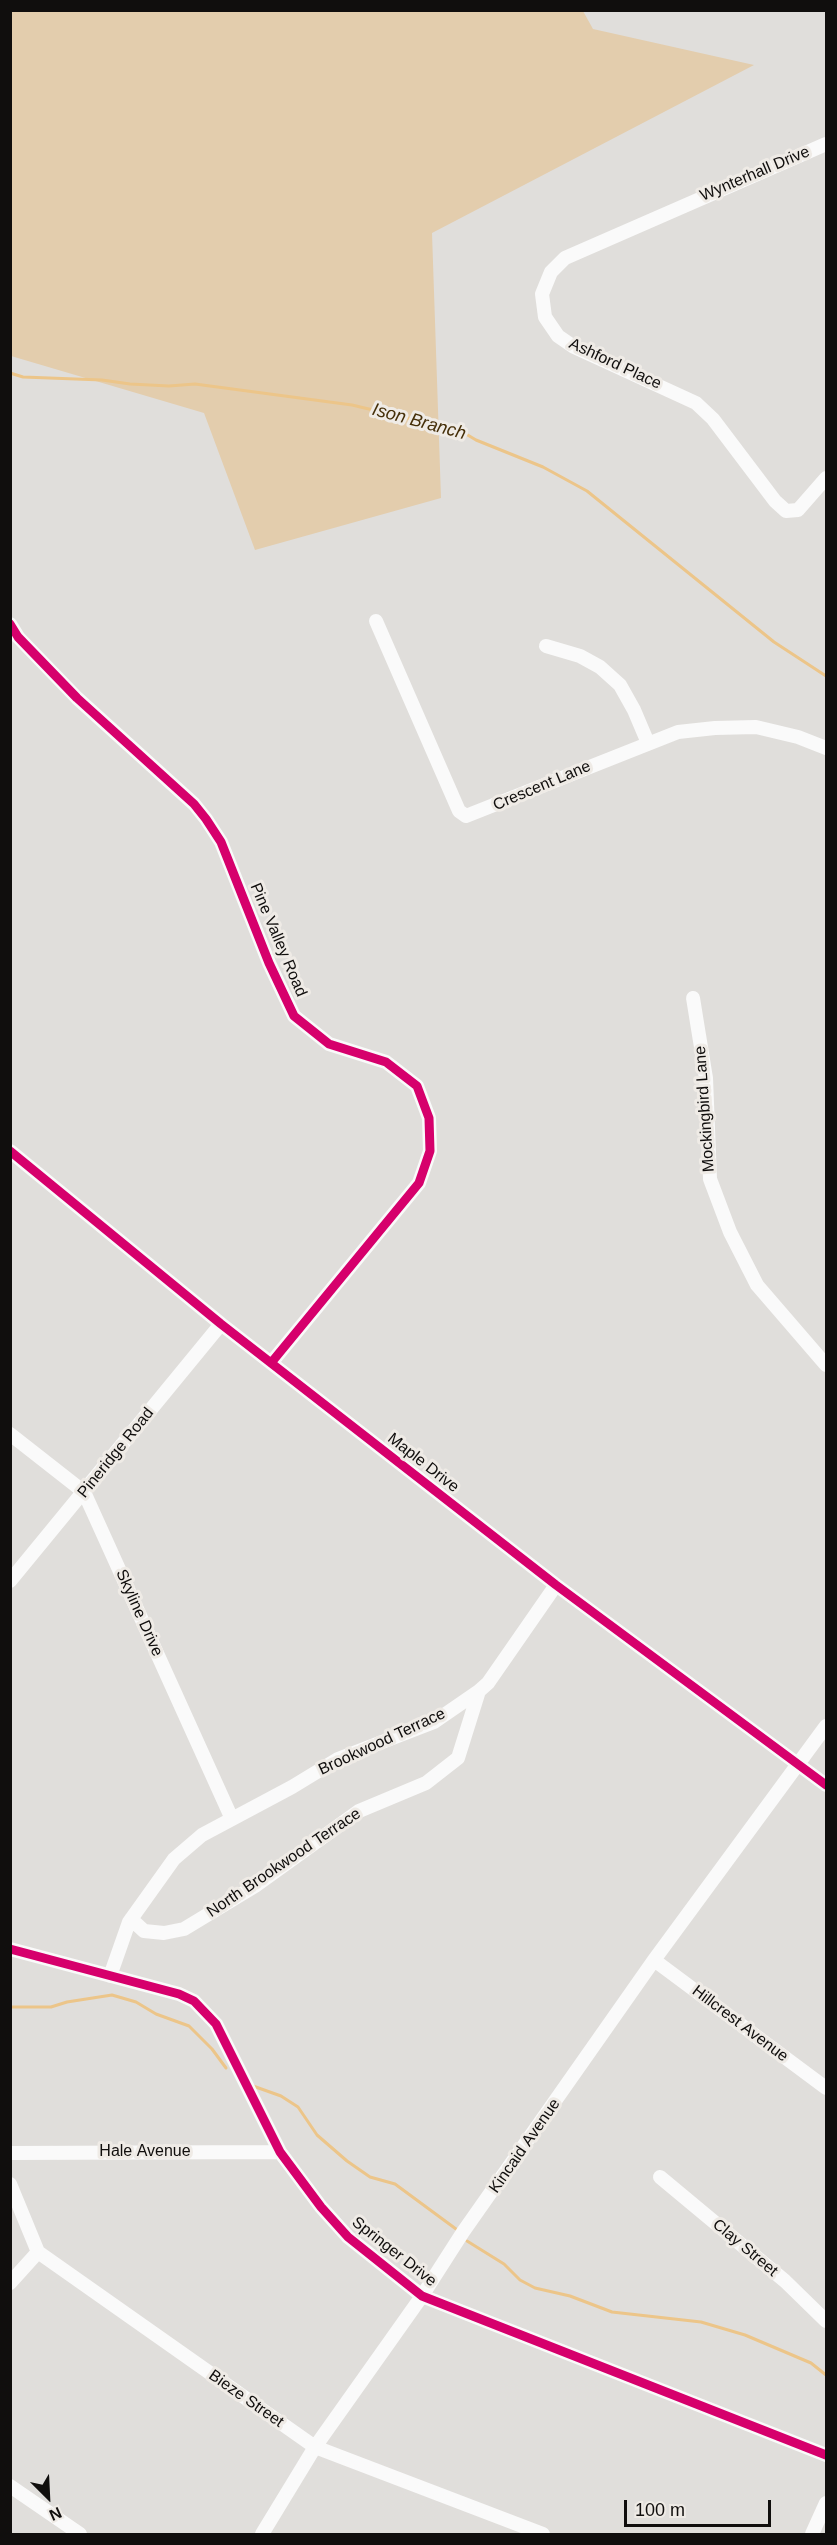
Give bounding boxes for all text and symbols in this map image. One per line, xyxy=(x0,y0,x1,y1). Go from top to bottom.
street label: Wynterhall Drive xyxy=(697,142,813,206)
street label: Ashford Place xyxy=(566,334,664,394)
water label: Ison Branch xyxy=(370,399,468,445)
street label: Crescent Lane xyxy=(490,757,594,815)
street label: Pine Valley Road xyxy=(245,880,311,1000)
street label: Mockingbird Lane xyxy=(691,1045,719,1173)
street label: Pineridge Road xyxy=(74,1404,158,1502)
street label: Maple Drive xyxy=(383,1429,463,1497)
street label: Skyline Drive xyxy=(111,1566,167,1660)
street label: Brookwood Terrace xyxy=(315,1704,449,1780)
street label: North Brookwood Terrace xyxy=(203,1804,365,1922)
street label: Hillcrest Avenue xyxy=(688,1982,792,2066)
street label: Kincaid Avenue xyxy=(485,2095,565,2197)
street label: Hale Avenue xyxy=(99,2142,191,2162)
street label: Springer Drive xyxy=(348,2213,440,2291)
street label: Clay Street xyxy=(709,2215,781,2281)
street label: Bieze Street xyxy=(205,2366,287,2432)
north arrow xyxy=(18,2467,78,2527)
scale bar xyxy=(627,2488,774,2526)
text: 100 m xyxy=(635,2500,685,2520)
text: N xyxy=(47,2504,64,2524)

